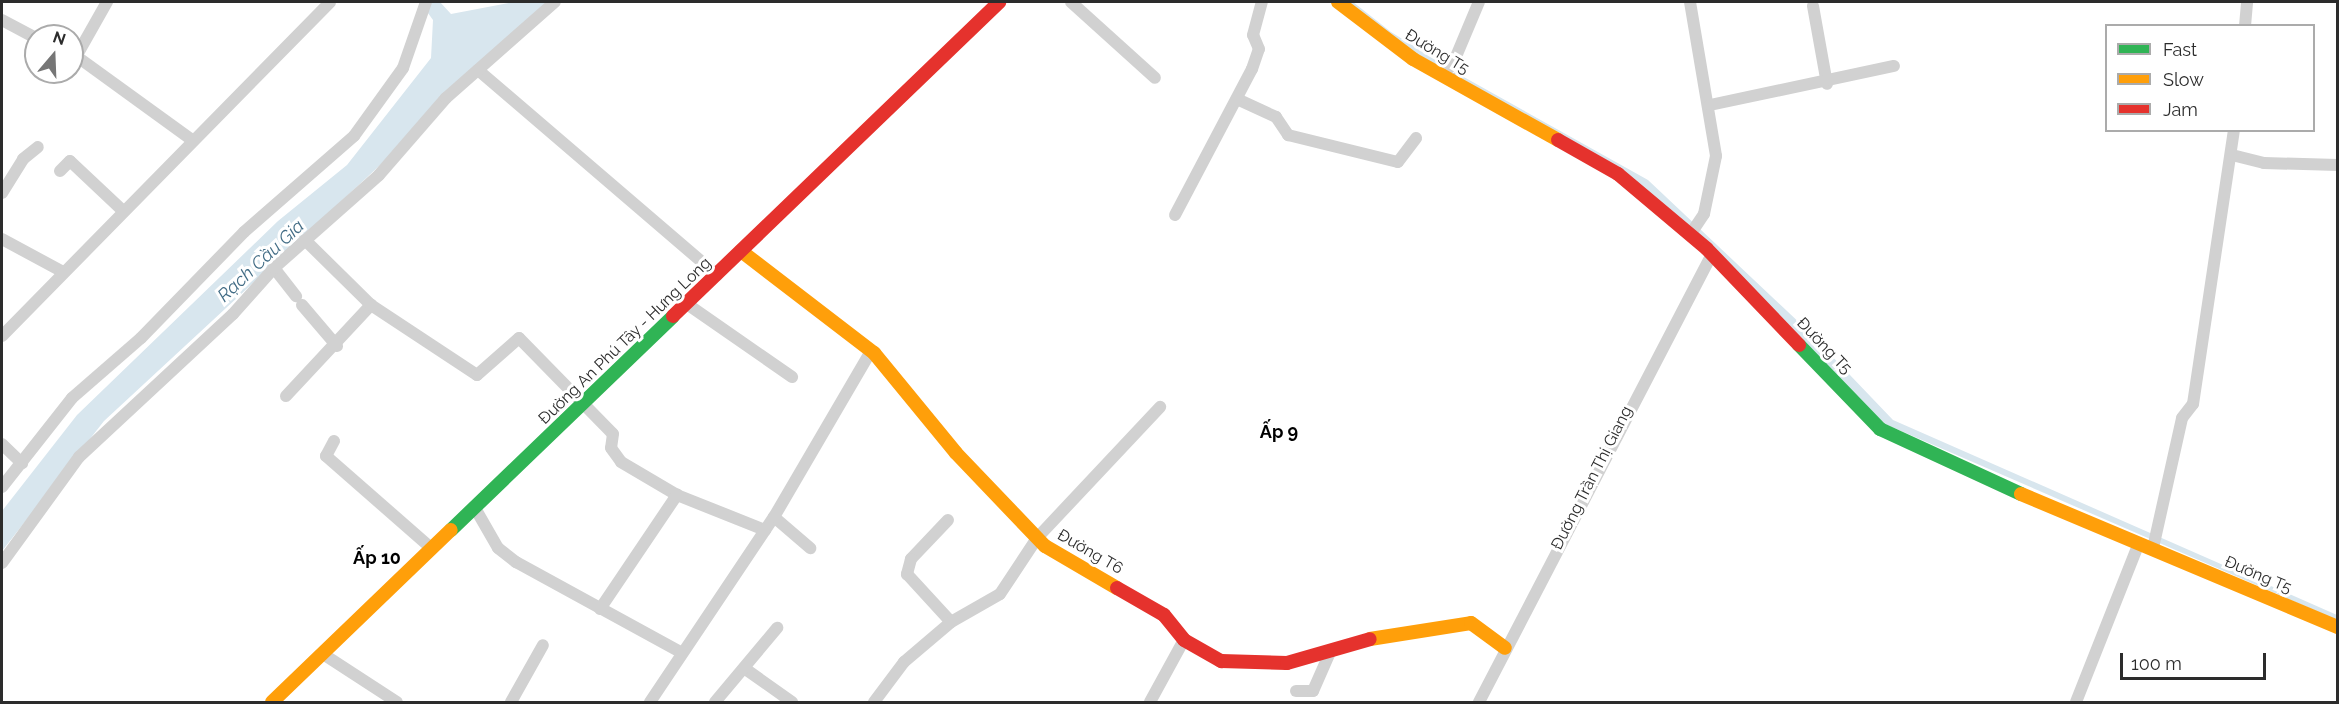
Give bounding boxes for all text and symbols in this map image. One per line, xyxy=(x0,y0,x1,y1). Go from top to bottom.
north arrow xyxy=(24,24,84,84)
legend xyxy=(2105,24,2315,132)
street label: Đường T5 xyxy=(1401,25,1473,79)
text: N xyxy=(51,27,68,49)
text: Fast xyxy=(2163,39,2197,60)
text: Slow xyxy=(2163,69,2204,90)
text: Jam xyxy=(2163,99,2198,120)
water label: Rạch Cầu Gia xyxy=(213,215,309,307)
street label: Đường An Phú Tây - Hưng Long xyxy=(534,253,716,429)
street label: Đường T5 xyxy=(1792,314,1856,378)
street label: Đường Trần Thị Giang xyxy=(1547,403,1637,553)
district label: Ấp 9 xyxy=(1260,421,1298,443)
street label: Đường T6 xyxy=(1054,525,1126,579)
district label: Ấp 10 xyxy=(353,547,401,569)
street label: Đường T5 xyxy=(2221,552,2295,598)
scale bar xyxy=(2123,641,2268,679)
text: 100 m xyxy=(2131,653,2182,674)

